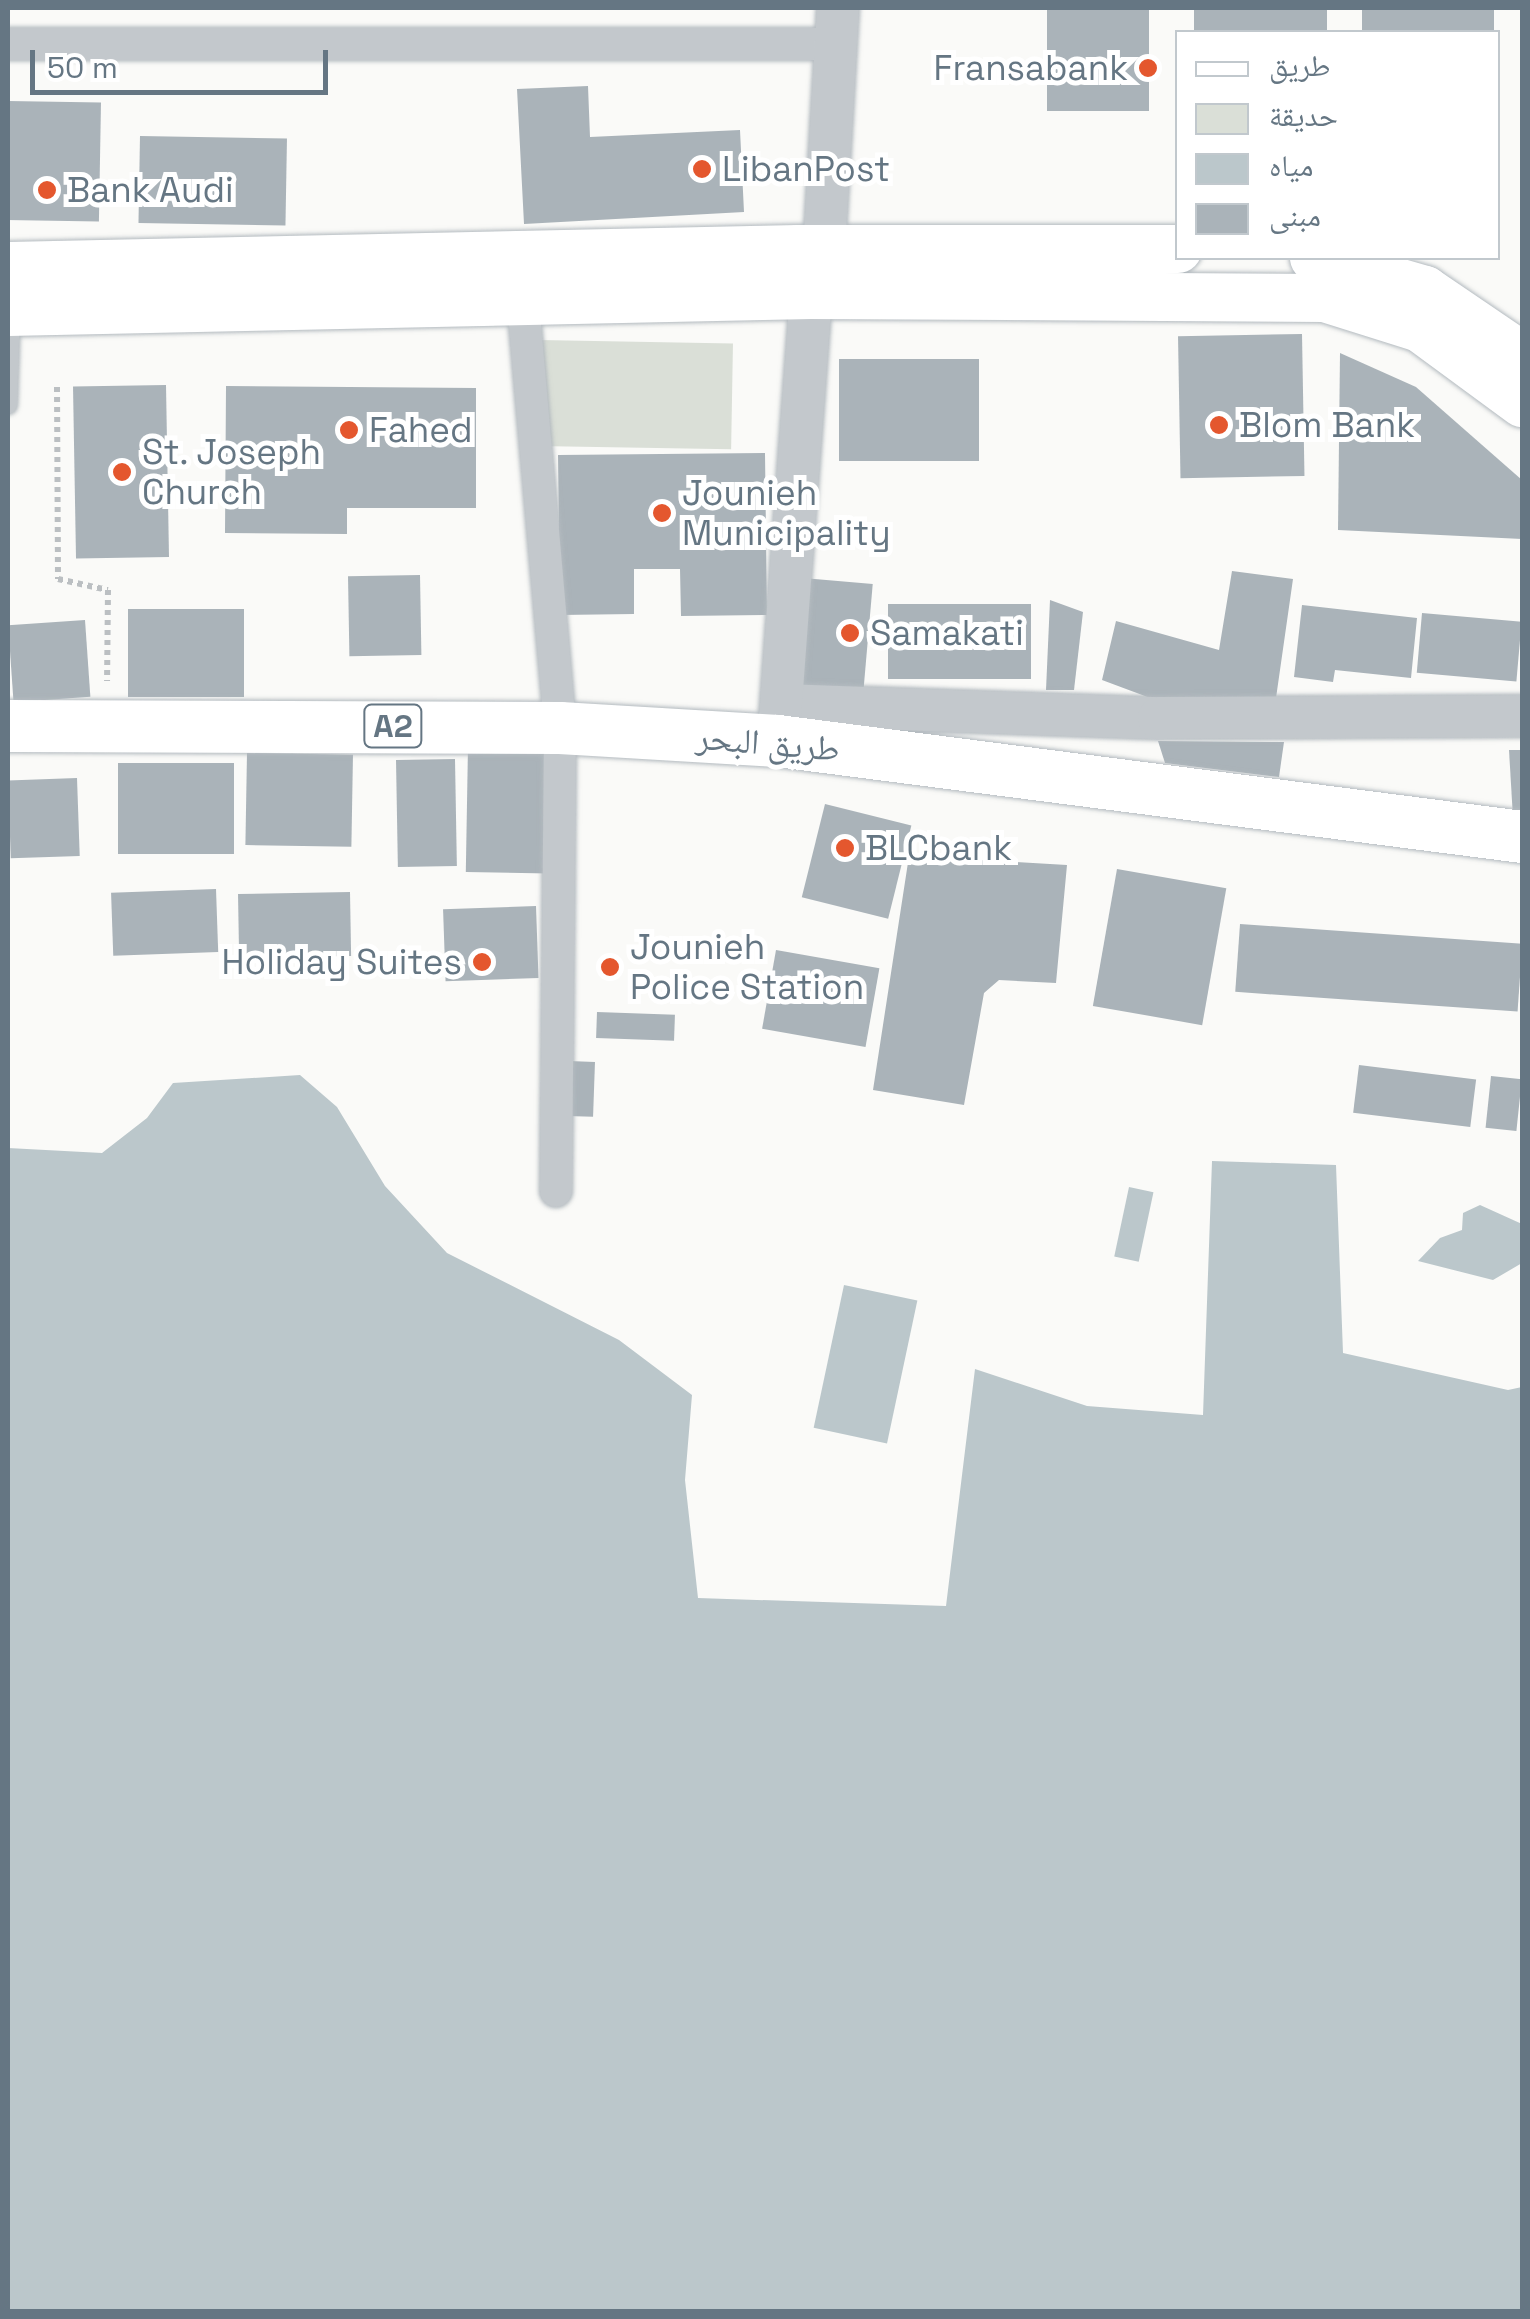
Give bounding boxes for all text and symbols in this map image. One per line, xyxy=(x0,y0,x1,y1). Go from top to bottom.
scale bar xyxy=(35,30,332,92)
legend xyxy=(1175,30,1500,260)
text: طريق xyxy=(1269,46,1330,85)
place label: Fransabank xyxy=(934,47,1128,89)
text: 50 m xyxy=(47,48,118,87)
marker: Fransabank xyxy=(1137,57,1159,79)
text: حديقة xyxy=(1269,96,1338,135)
text: مياه xyxy=(1269,146,1313,185)
place label: LibanPost xyxy=(722,148,890,190)
marker: LibanPost xyxy=(691,158,713,180)
place label: Bank Audi xyxy=(67,169,234,211)
marker: Bank Audi xyxy=(36,179,58,201)
text: مبنى xyxy=(1269,196,1321,235)
place label: Blom Bank xyxy=(1239,404,1415,446)
place label: Fahed xyxy=(369,409,472,451)
marker: Blom Bank xyxy=(1208,414,1230,436)
marker: Fahed xyxy=(338,419,360,441)
place label: St. Joseph Church xyxy=(142,431,322,513)
marker: St. Joseph Church xyxy=(111,461,133,483)
place label: Jounieh Municipality xyxy=(682,472,891,554)
marker: Jounieh Municipality xyxy=(651,502,673,524)
place label: Samakati xyxy=(870,612,1024,654)
marker: Samakati xyxy=(839,622,861,644)
road number: A2 xyxy=(363,699,423,753)
street label: طريق البحر xyxy=(694,716,842,770)
place label: BLCbank xyxy=(865,827,1012,869)
marker: BLCbank xyxy=(834,837,856,859)
place label: Jounieh Police Station xyxy=(630,926,864,1008)
place label: Holiday Suites xyxy=(222,941,462,983)
marker: Holiday Suites xyxy=(471,951,493,973)
marker: Jounieh Police Station xyxy=(599,956,621,978)

